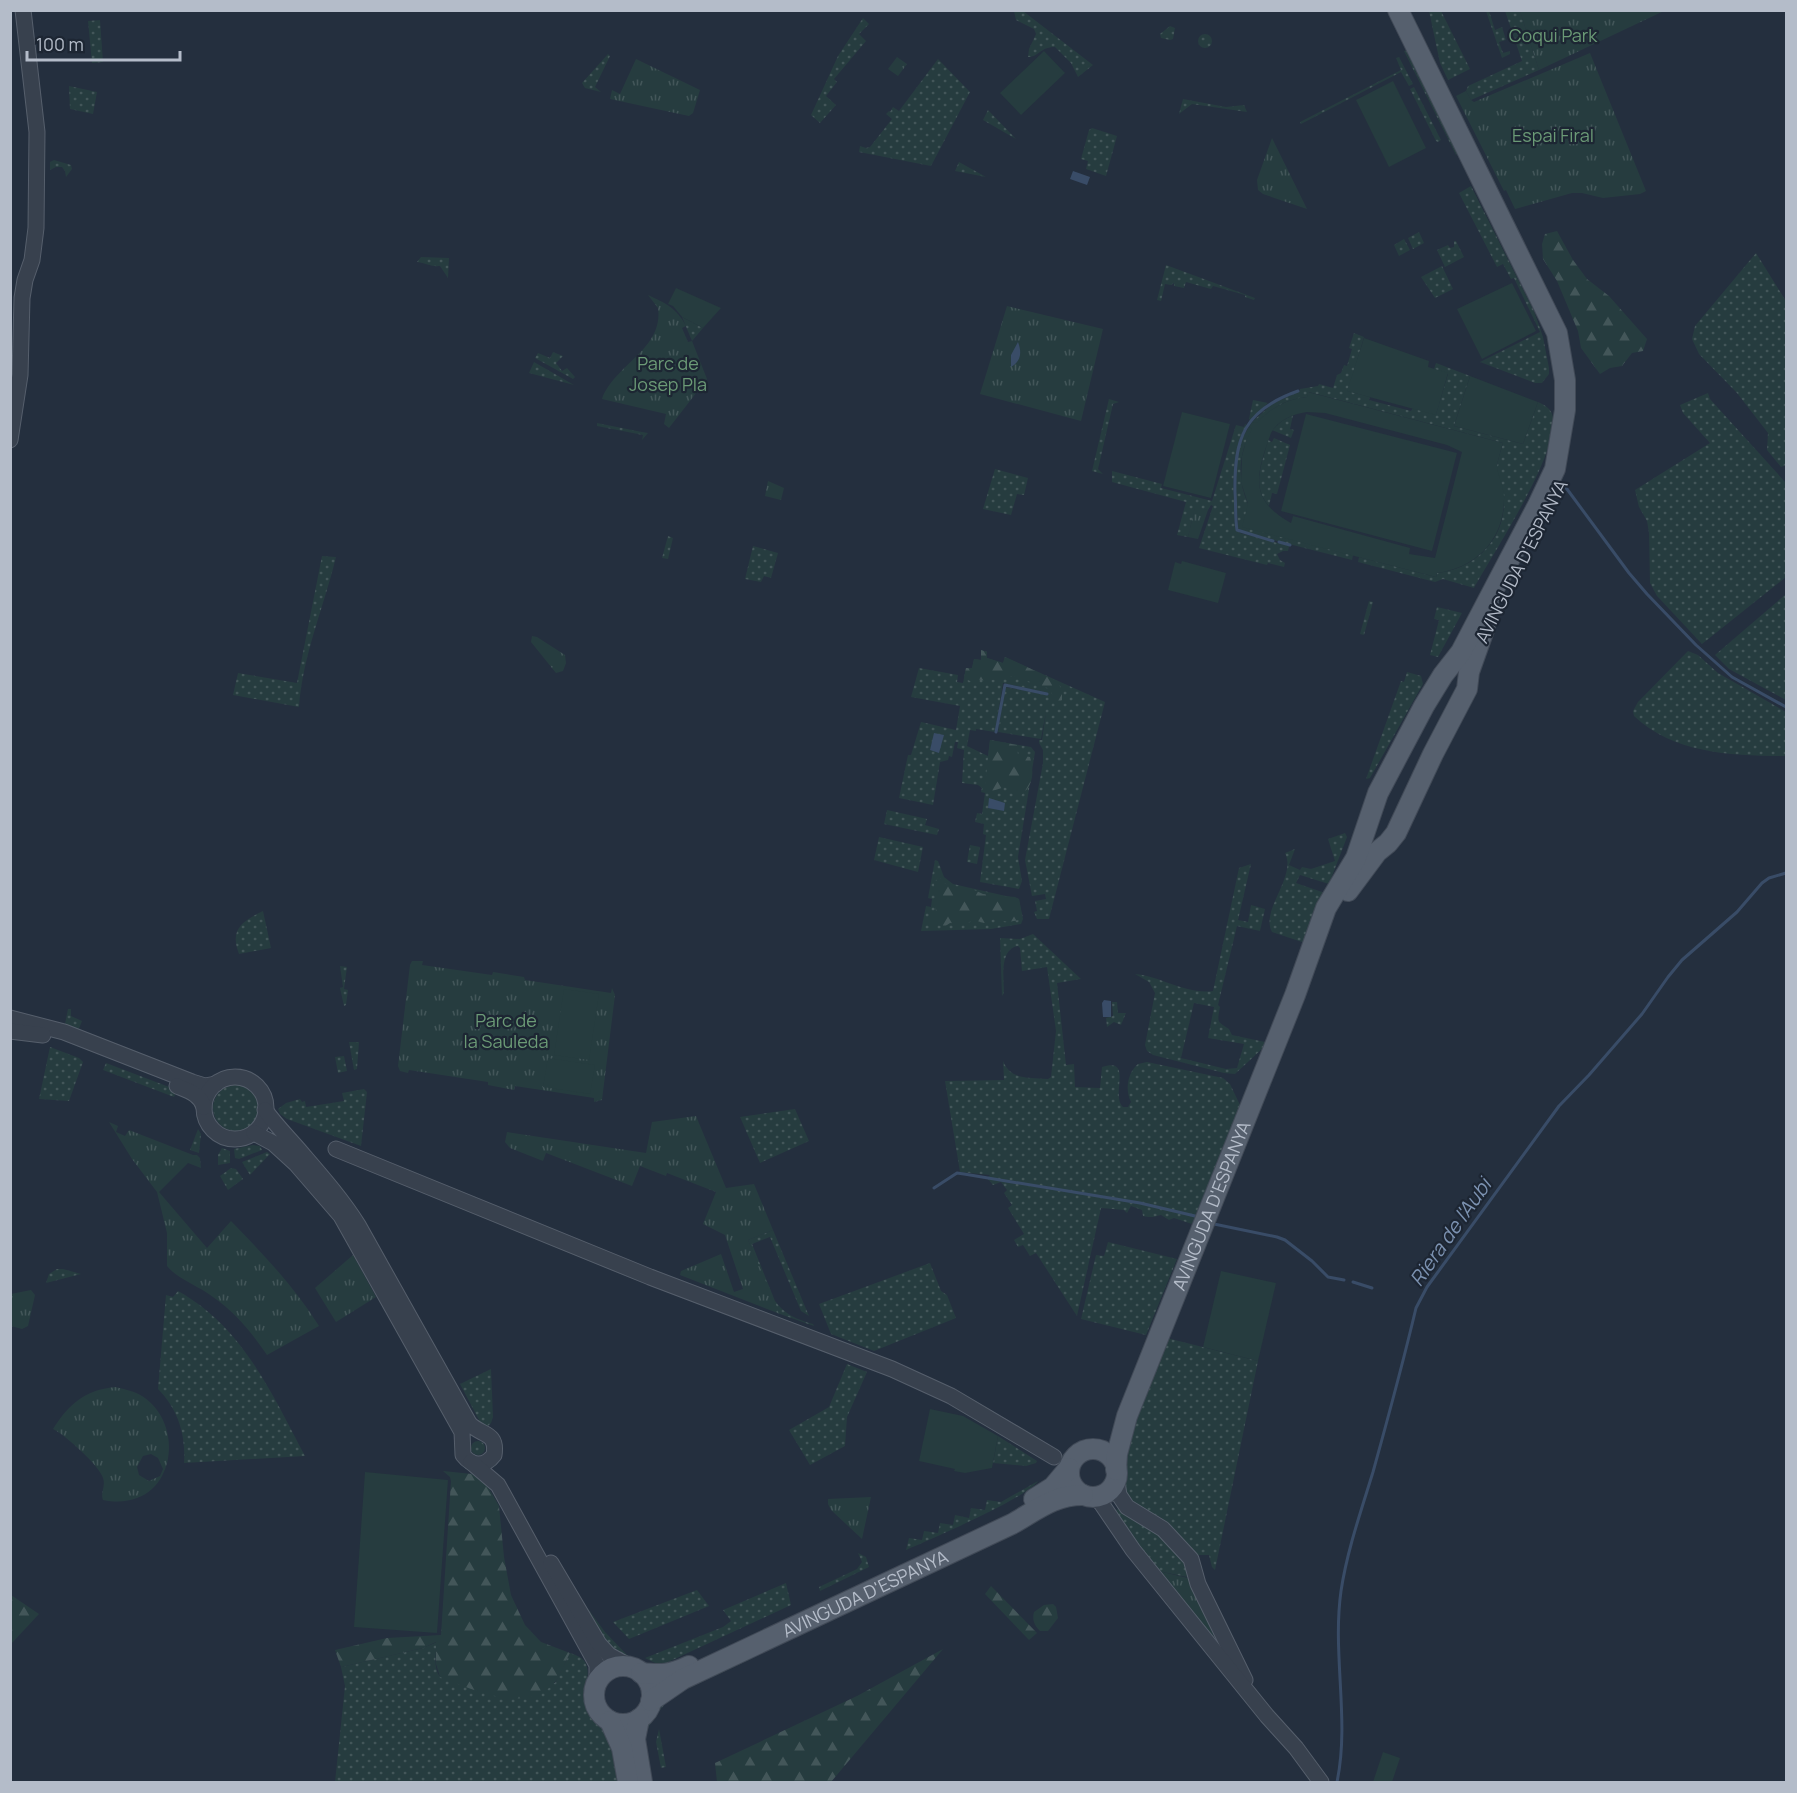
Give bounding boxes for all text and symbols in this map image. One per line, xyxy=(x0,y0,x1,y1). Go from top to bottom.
park label: Coqui Park xyxy=(1509,23,1598,47)
scale bar xyxy=(27,24,180,62)
text: 100 m xyxy=(36,32,84,56)
park label: Espai Firal xyxy=(1512,123,1594,147)
park label: Parc de Josep Pla xyxy=(629,351,707,396)
street label: AVINGUDA D'ESPANYA xyxy=(1469,475,1573,647)
park label: Parc de la Sauleda xyxy=(464,1008,548,1053)
street label: AVINGUDA D'ESPANYA xyxy=(1166,1117,1256,1294)
water label: Riera de l'Aubi xyxy=(1403,1171,1498,1291)
street label: AVINGUDA D'ESPANYA xyxy=(778,1544,952,1643)

